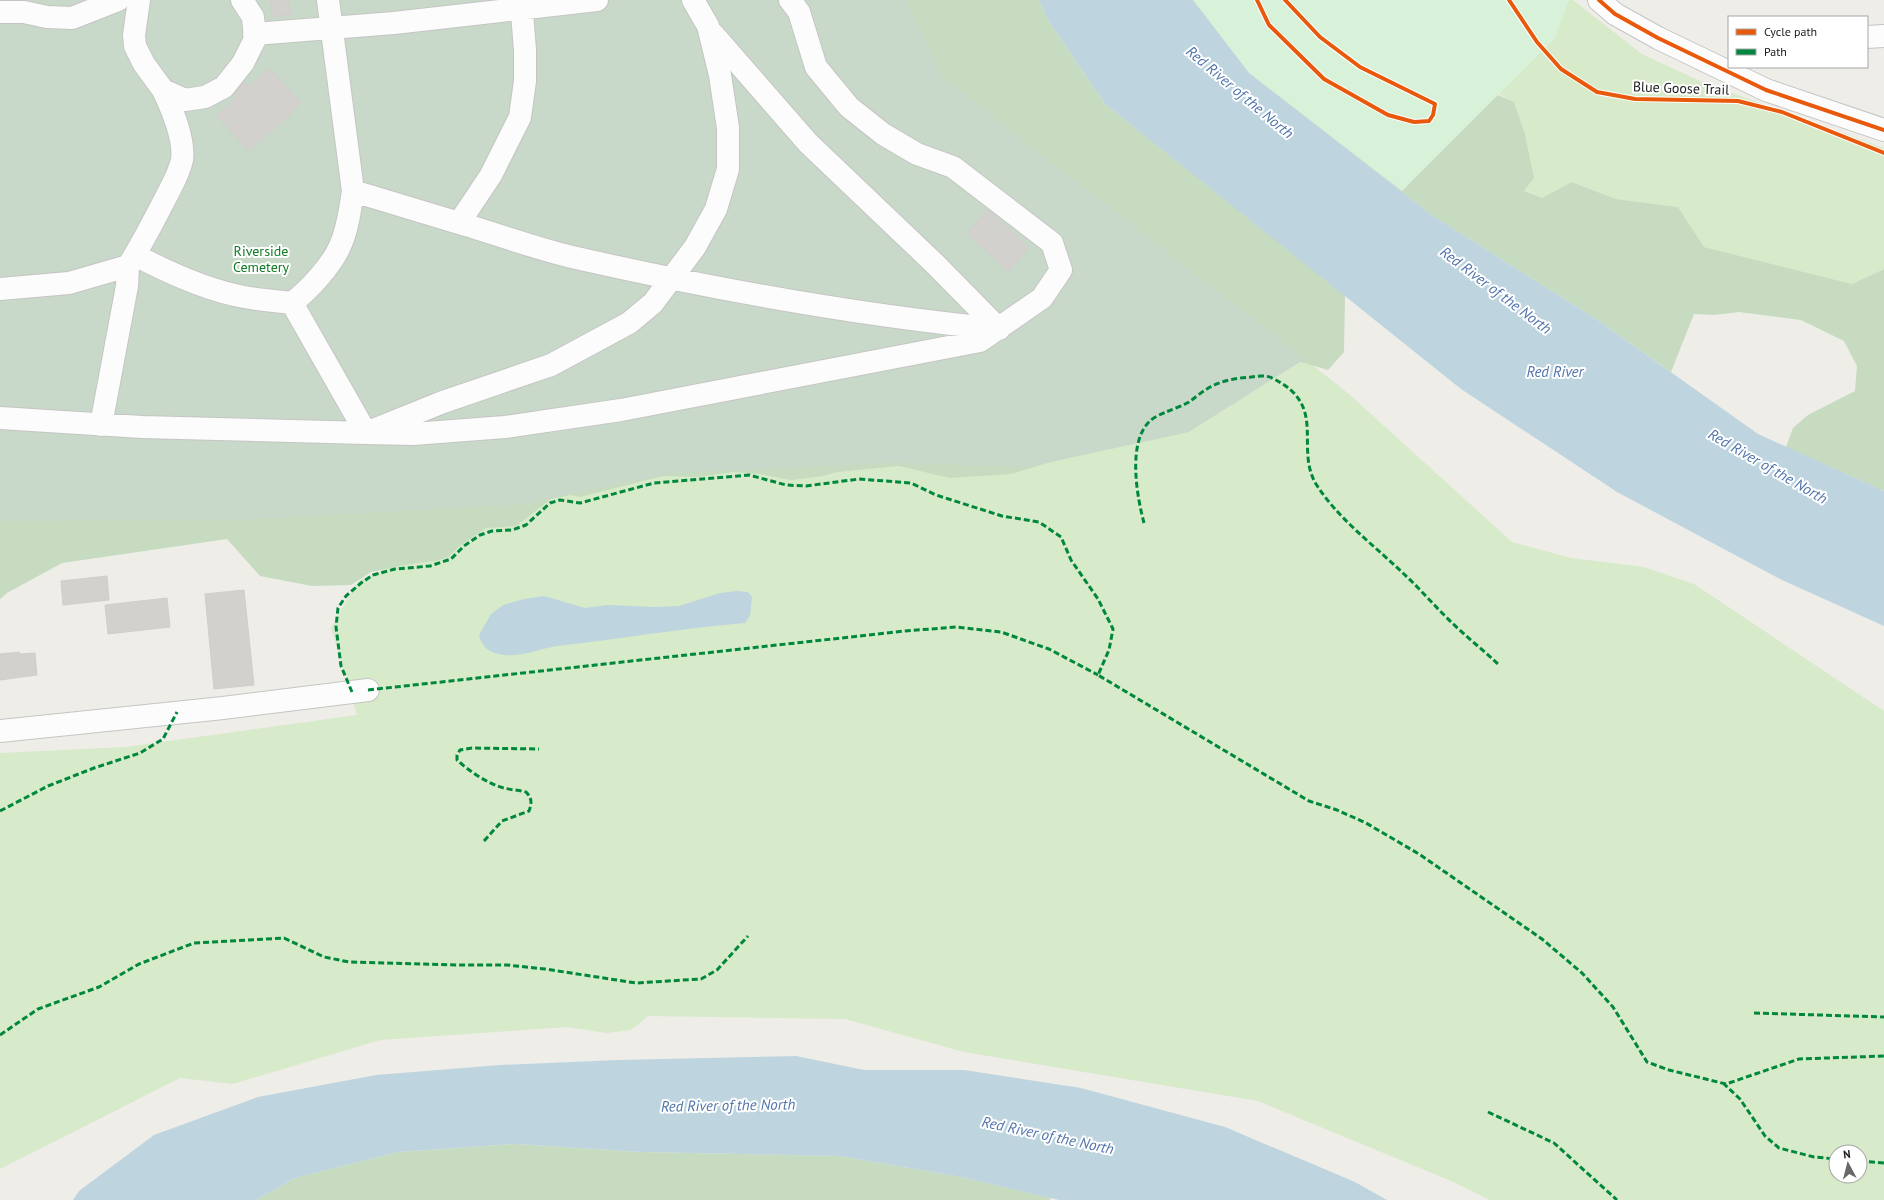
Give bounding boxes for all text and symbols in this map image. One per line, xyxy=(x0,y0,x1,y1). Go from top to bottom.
legend xyxy=(1728,16,1868,68)
text: Cycle path xyxy=(1764,24,1817,39)
water label: Red River of the North xyxy=(1182,42,1298,143)
text: Path xyxy=(1764,44,1787,59)
street label: Blue Goose Trail xyxy=(1633,77,1729,99)
park label: Riverside Cemetery xyxy=(233,242,290,276)
water label: Red River of the North xyxy=(1437,242,1555,338)
water label: Red River xyxy=(1527,362,1585,381)
water label: Red River of the North xyxy=(1705,424,1831,508)
water label: Red River of the North xyxy=(661,1094,795,1116)
water label: Red River of the North xyxy=(980,1112,1116,1158)
north arrow xyxy=(1828,1144,1868,1184)
text: N xyxy=(1842,1147,1851,1161)

